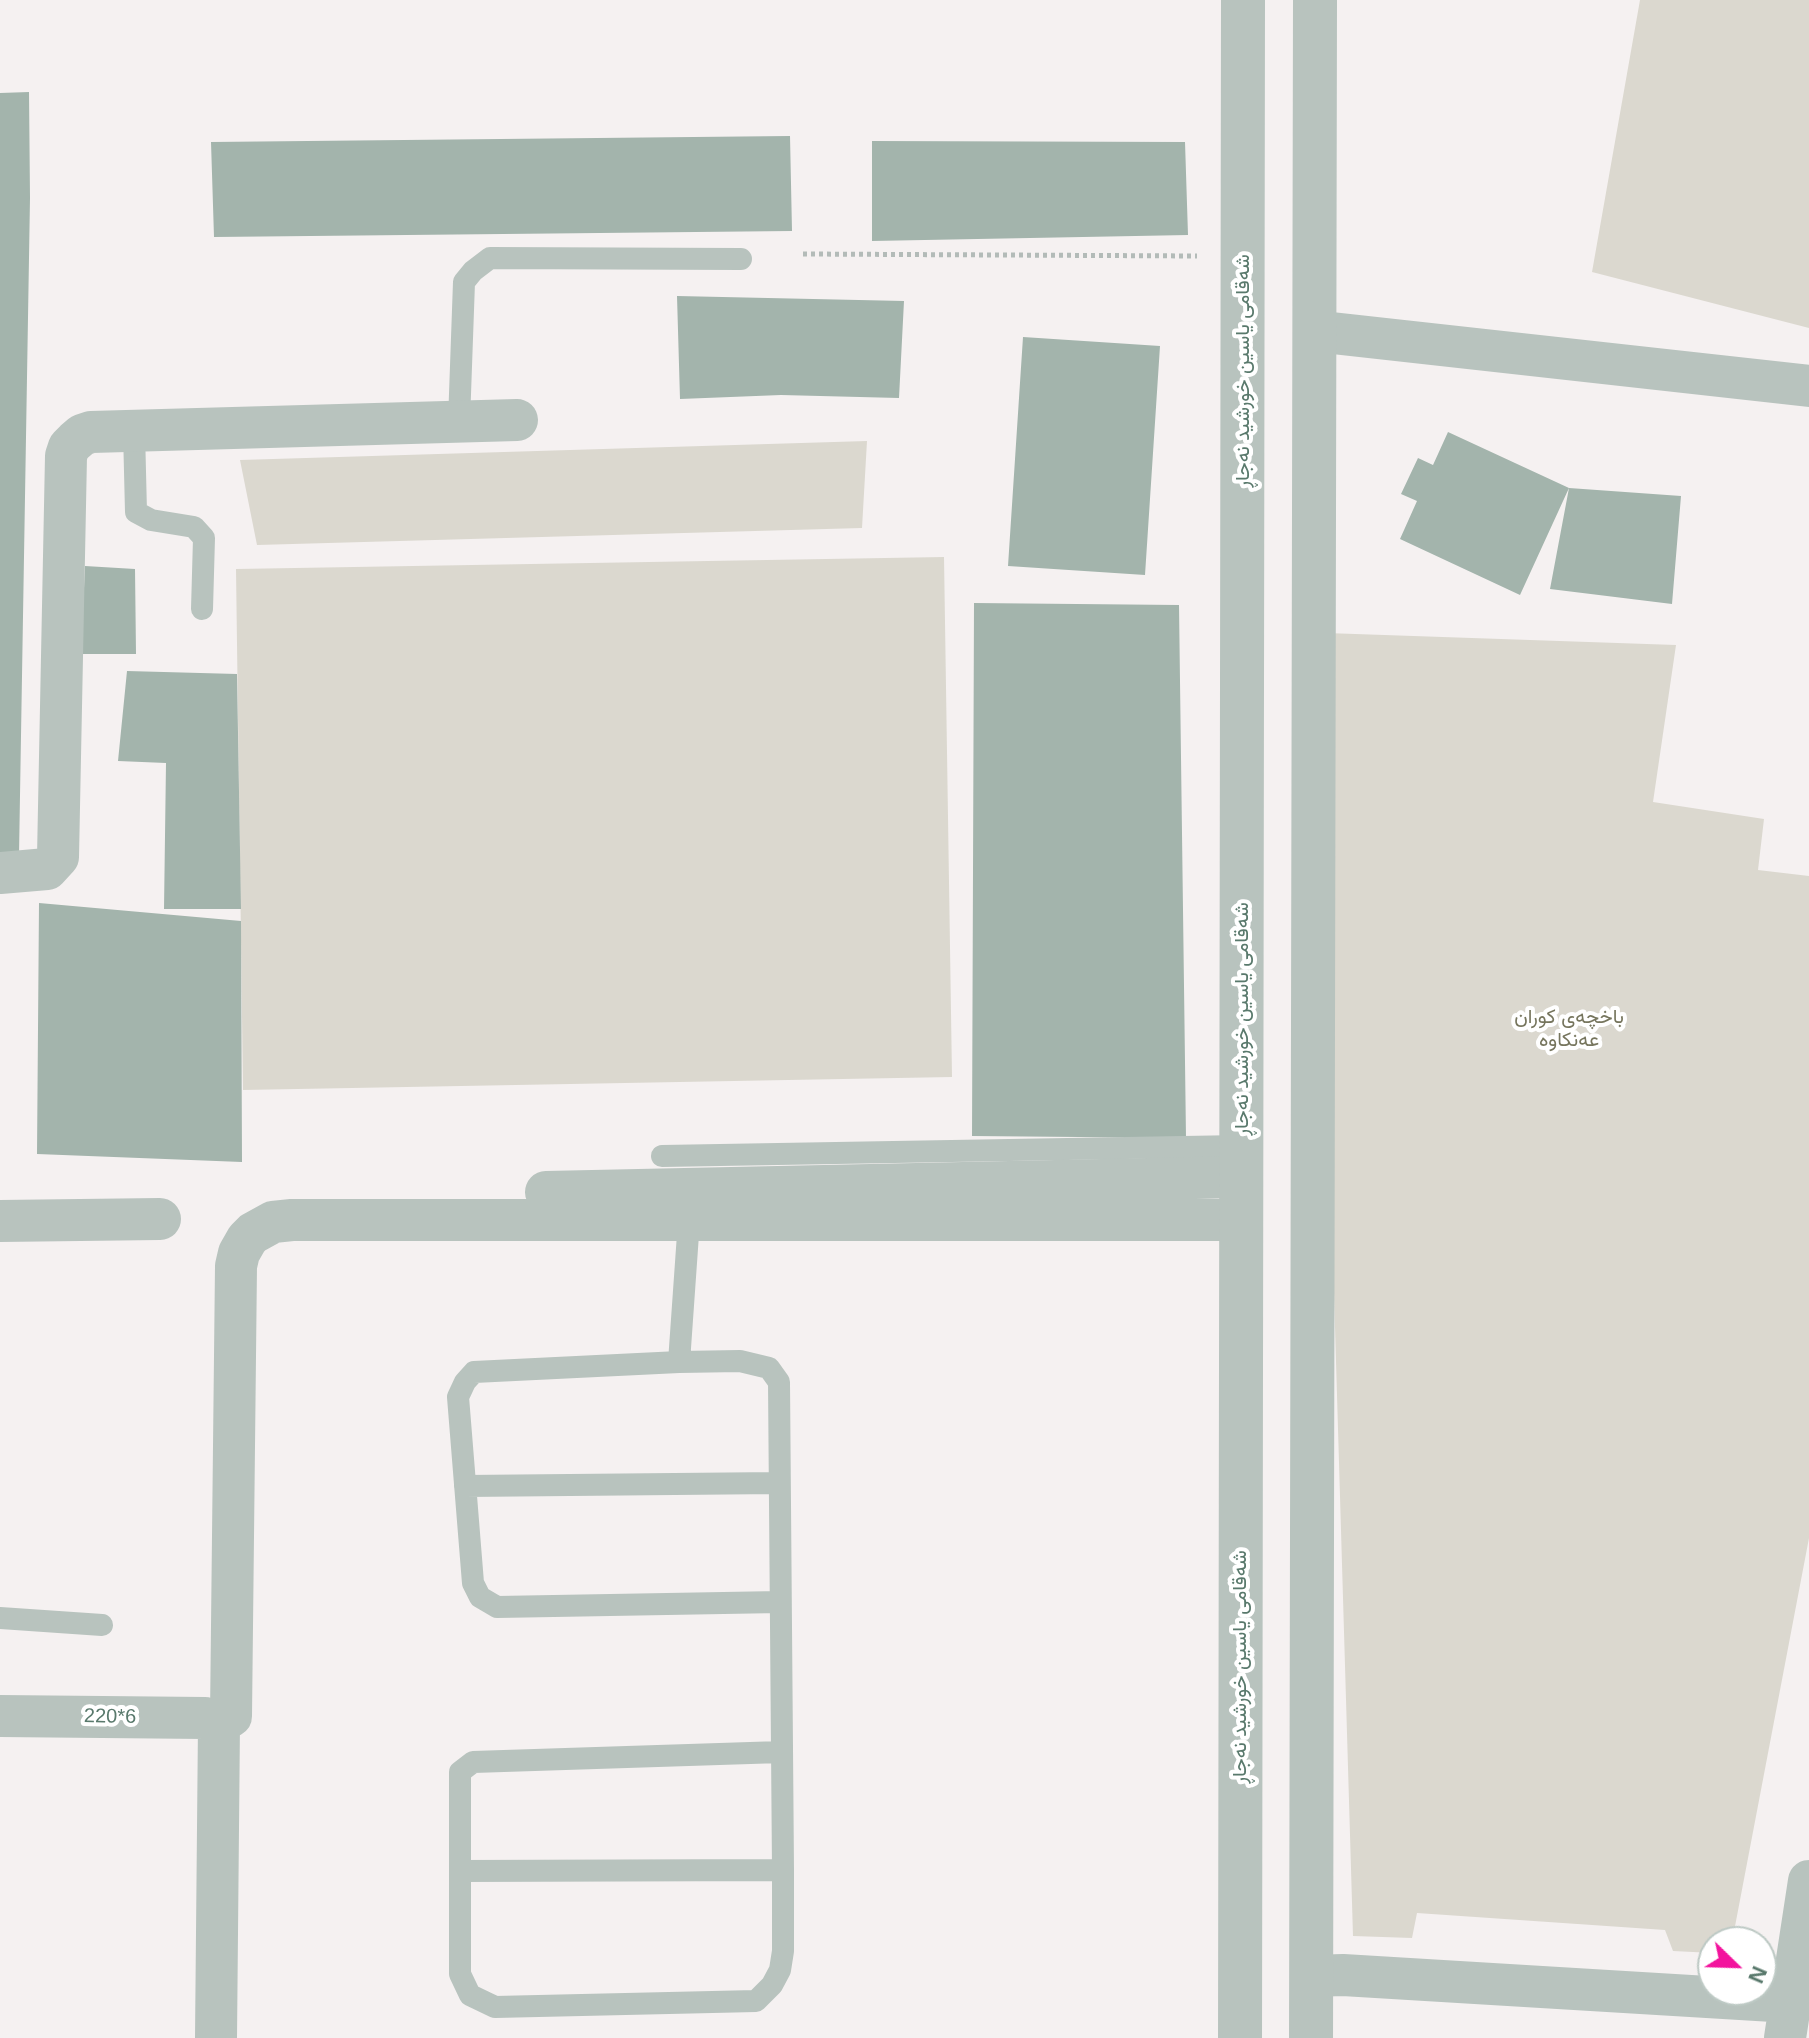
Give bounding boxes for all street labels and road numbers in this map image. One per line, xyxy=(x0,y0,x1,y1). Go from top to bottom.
street label: شەقامی یاسین خورشید نەجاڕ xyxy=(1231,254,1255,488)
street label: شەقامی یاسین خورشید نەجاڕ xyxy=(1230,902,1254,1136)
street label: شەقامی یاسین خورشید نەجاڕ xyxy=(1228,1550,1252,1784)
street label: 220*6 xyxy=(84,1705,136,1729)

